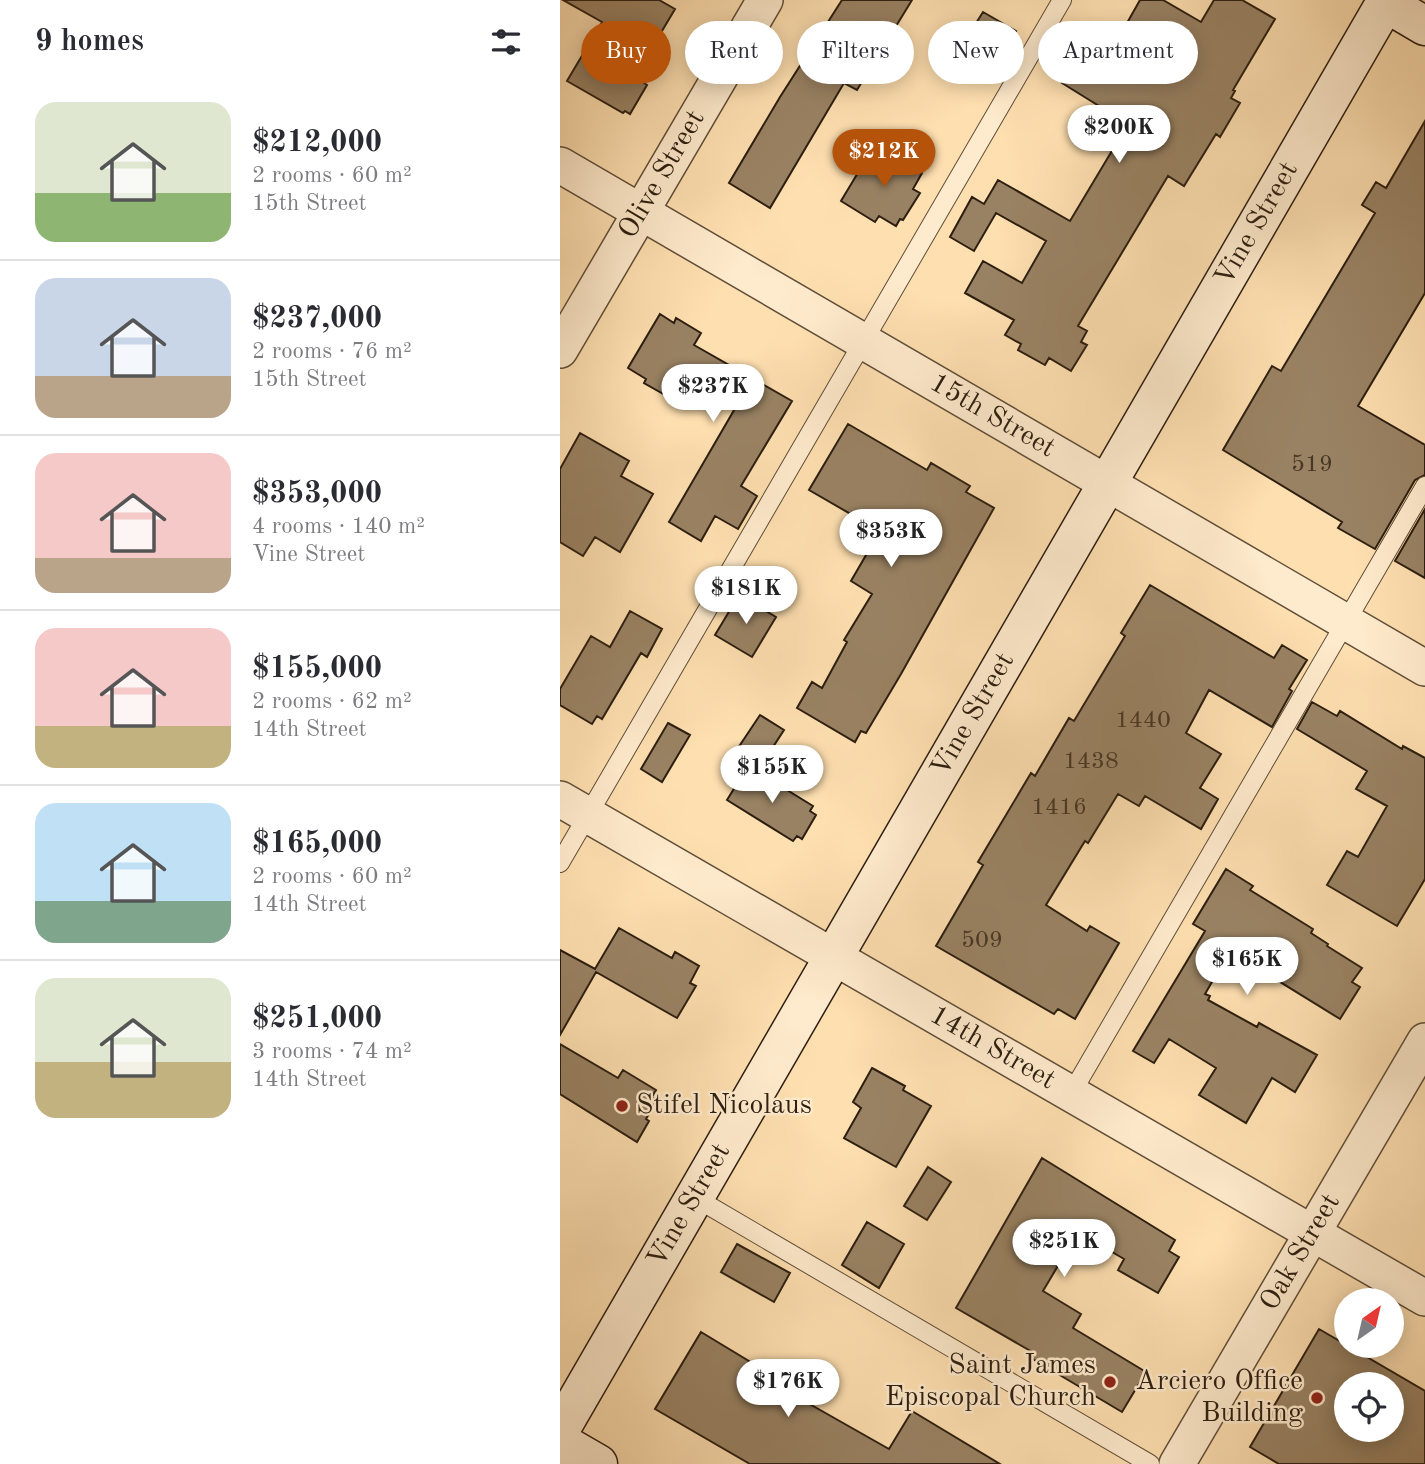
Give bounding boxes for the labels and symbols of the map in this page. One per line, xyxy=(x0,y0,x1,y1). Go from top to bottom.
street label: Olive Street xyxy=(614,106,711,244)
pin: $200K xyxy=(1070,106,1168,165)
pin: $212K xyxy=(835,130,933,189)
street label: Vine Street xyxy=(1211,157,1304,291)
pin: $237K xyxy=(664,364,762,424)
street label: 15th Street xyxy=(925,369,1060,464)
house number: 519 xyxy=(1291,453,1333,477)
pin: $353K xyxy=(842,510,940,569)
pin: $181K xyxy=(697,566,795,626)
street label: Vine Street xyxy=(927,648,1020,782)
house number: 1440 xyxy=(1115,709,1171,733)
pin: $155K xyxy=(723,746,821,805)
house number: 1438 xyxy=(1063,750,1119,774)
house number: 1416 xyxy=(1031,796,1087,820)
house number: 509 xyxy=(961,929,1003,953)
pin: $165K xyxy=(1198,937,1296,997)
street label: 14th Street xyxy=(925,1001,1060,1095)
place label: Stifel Nicolaus xyxy=(636,1092,812,1120)
marker: Stifel Nicolaus xyxy=(614,1098,630,1114)
street label: Vine Street xyxy=(643,1139,736,1273)
street label: Oak Street xyxy=(1256,1189,1346,1316)
pin: $251K xyxy=(1015,1220,1113,1279)
north arrow xyxy=(1334,1288,1404,1358)
place label: Saint James Episcopal Church xyxy=(885,1352,1096,1412)
pin: $176K xyxy=(739,1360,837,1419)
place label: Arciero Office Building xyxy=(1136,1368,1303,1428)
marker: Saint James Episcopal Church xyxy=(1102,1374,1118,1390)
marker: Arciero Office Building xyxy=(1309,1390,1325,1406)

